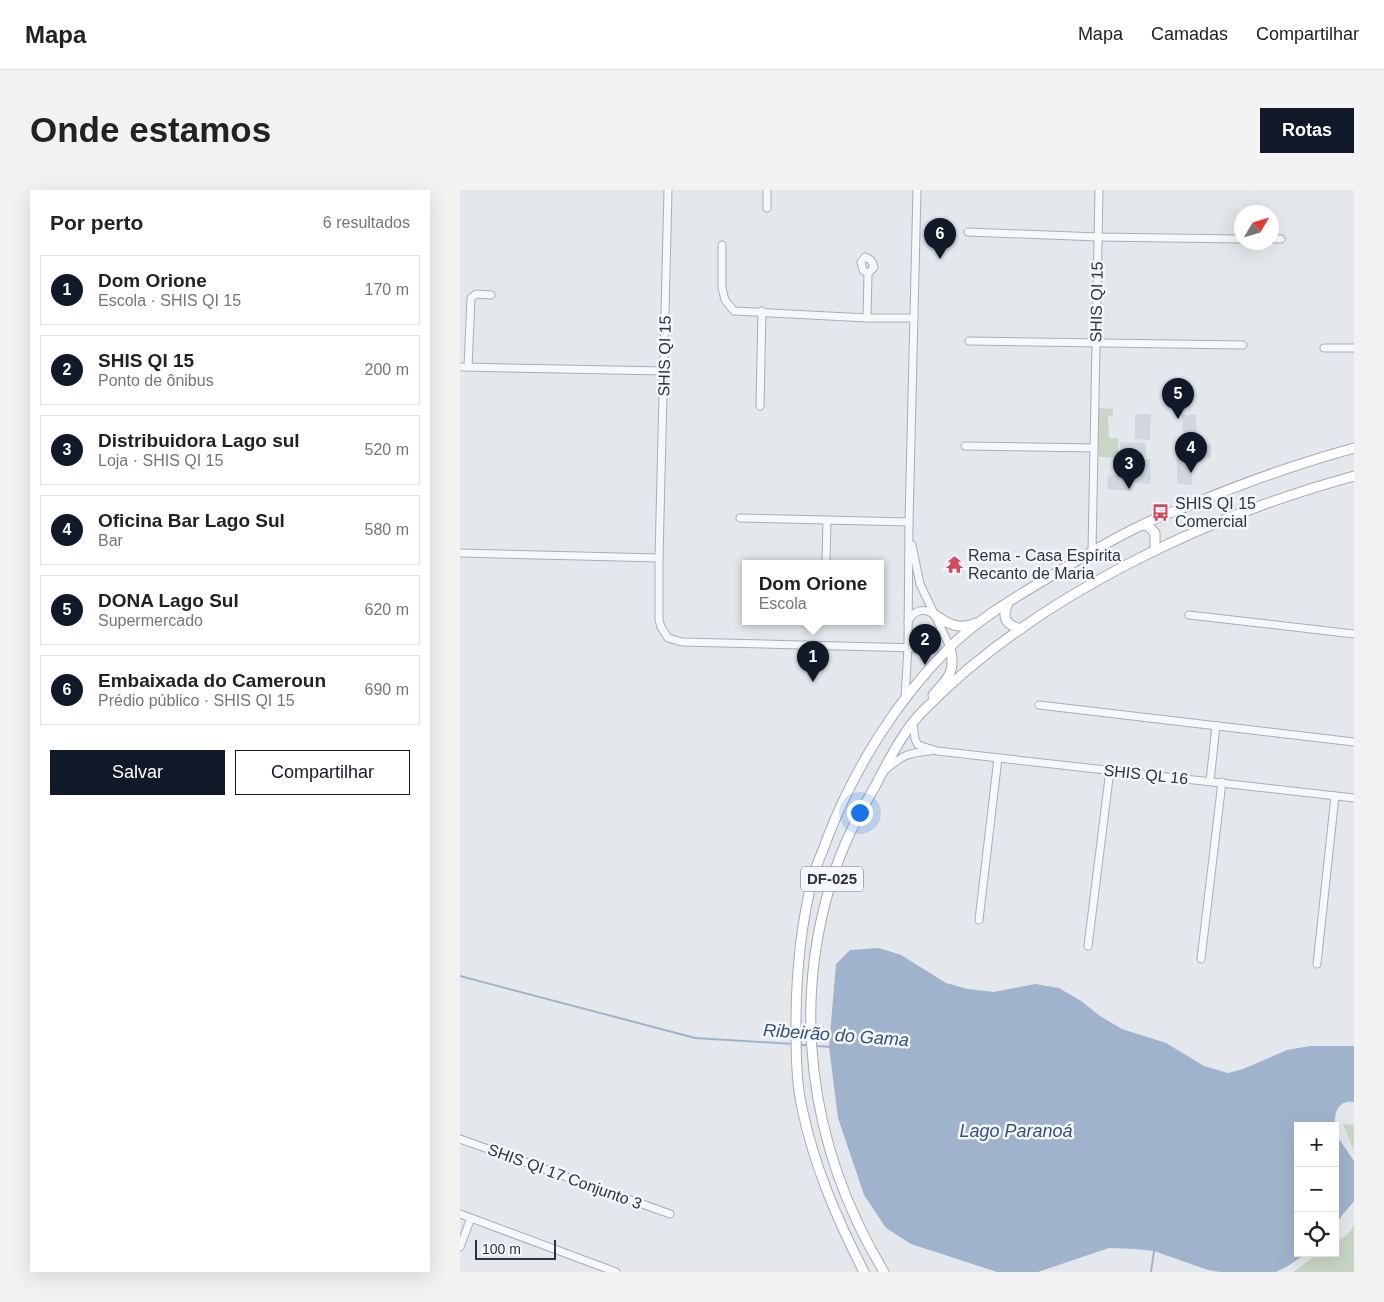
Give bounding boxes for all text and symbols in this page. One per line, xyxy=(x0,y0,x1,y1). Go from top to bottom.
text: Mapa xyxy=(25,21,86,48)
text: Mapa xyxy=(1078,24,1123,44)
text: Camadas xyxy=(1151,24,1228,44)
text: Compartilhar xyxy=(1256,24,1359,44)
button: Rotas xyxy=(1260,108,1354,153)
text: Onde estamos xyxy=(30,110,271,149)
north arrow xyxy=(1234,205,1279,250)
text: Por perto xyxy=(50,211,143,234)
text: 6 resultados xyxy=(323,214,410,231)
pin: 6 xyxy=(924,218,956,259)
street label: SHIS QI 15 xyxy=(1087,261,1106,343)
text: Dom Orione xyxy=(98,270,207,291)
text: 1 xyxy=(63,281,71,298)
text: 170 m xyxy=(365,281,409,298)
text: Escola · SHIS QI 15 xyxy=(98,292,241,309)
street label: SHIS QI 15 xyxy=(655,315,674,397)
text: SHIS QI 15 xyxy=(98,350,194,371)
text: 2 xyxy=(63,361,71,378)
text: 200 m xyxy=(365,361,409,378)
text: Ponto de ônibus xyxy=(98,372,214,389)
pin: 5 xyxy=(1162,378,1194,419)
text: Distribuidora Lago sul xyxy=(98,430,300,451)
pin: 4 xyxy=(1175,432,1207,473)
text: 3 xyxy=(63,441,71,458)
text: 520 m xyxy=(365,441,409,458)
pin: 3 xyxy=(1113,448,1145,489)
text: Loja · SHIS QI 15 xyxy=(98,452,223,469)
place label: SHIS QI 15 Comercial xyxy=(1175,495,1256,530)
bus stop icon: SHIS QI 15 Comercial xyxy=(1151,502,1171,522)
text: Oficina Bar Lago Sul xyxy=(98,510,285,531)
text: 4 xyxy=(63,521,71,538)
text: 580 m xyxy=(365,521,409,538)
text: Bar xyxy=(98,532,123,549)
place label: Rema - Casa Espírita Recanto de Maria xyxy=(968,547,1121,582)
temple icon: Rema - Casa Espírita Recanto de Maria xyxy=(944,554,964,574)
popup xyxy=(742,560,884,625)
text: Dom Orione xyxy=(759,573,867,594)
text: DONA Lago Sul xyxy=(98,590,239,611)
text: Escola xyxy=(759,595,807,612)
text: 5 xyxy=(63,601,71,618)
text: 620 m xyxy=(365,601,409,618)
text: Supermercado xyxy=(98,612,203,629)
pin: 2 xyxy=(909,624,941,665)
pin: 1 xyxy=(797,641,829,682)
text: Embaixada do Cameroun xyxy=(98,670,326,691)
text: 6 xyxy=(63,681,71,698)
text: 690 m xyxy=(365,681,409,698)
text: Prédio público · SHIS QI 15 xyxy=(98,692,295,709)
button: Salvar xyxy=(50,750,225,795)
button: Compartilhar xyxy=(235,750,410,795)
street label: SHIS QL 16 xyxy=(1103,762,1189,787)
your location xyxy=(847,800,873,826)
road number: DF-025 xyxy=(801,866,863,892)
water label: Ribeirão do Gama xyxy=(762,1020,910,1050)
water label: Lago Paranoá xyxy=(959,1121,1073,1141)
map controls xyxy=(1294,1122,1339,1257)
button: + xyxy=(1294,1122,1339,1167)
street label: SHIS QI 17 Conjunto 3 xyxy=(485,1141,644,1212)
button: − xyxy=(1294,1167,1339,1212)
button: locate xyxy=(1294,1212,1339,1257)
scale bar xyxy=(475,1237,556,1260)
text: 100 m xyxy=(482,1241,521,1257)

